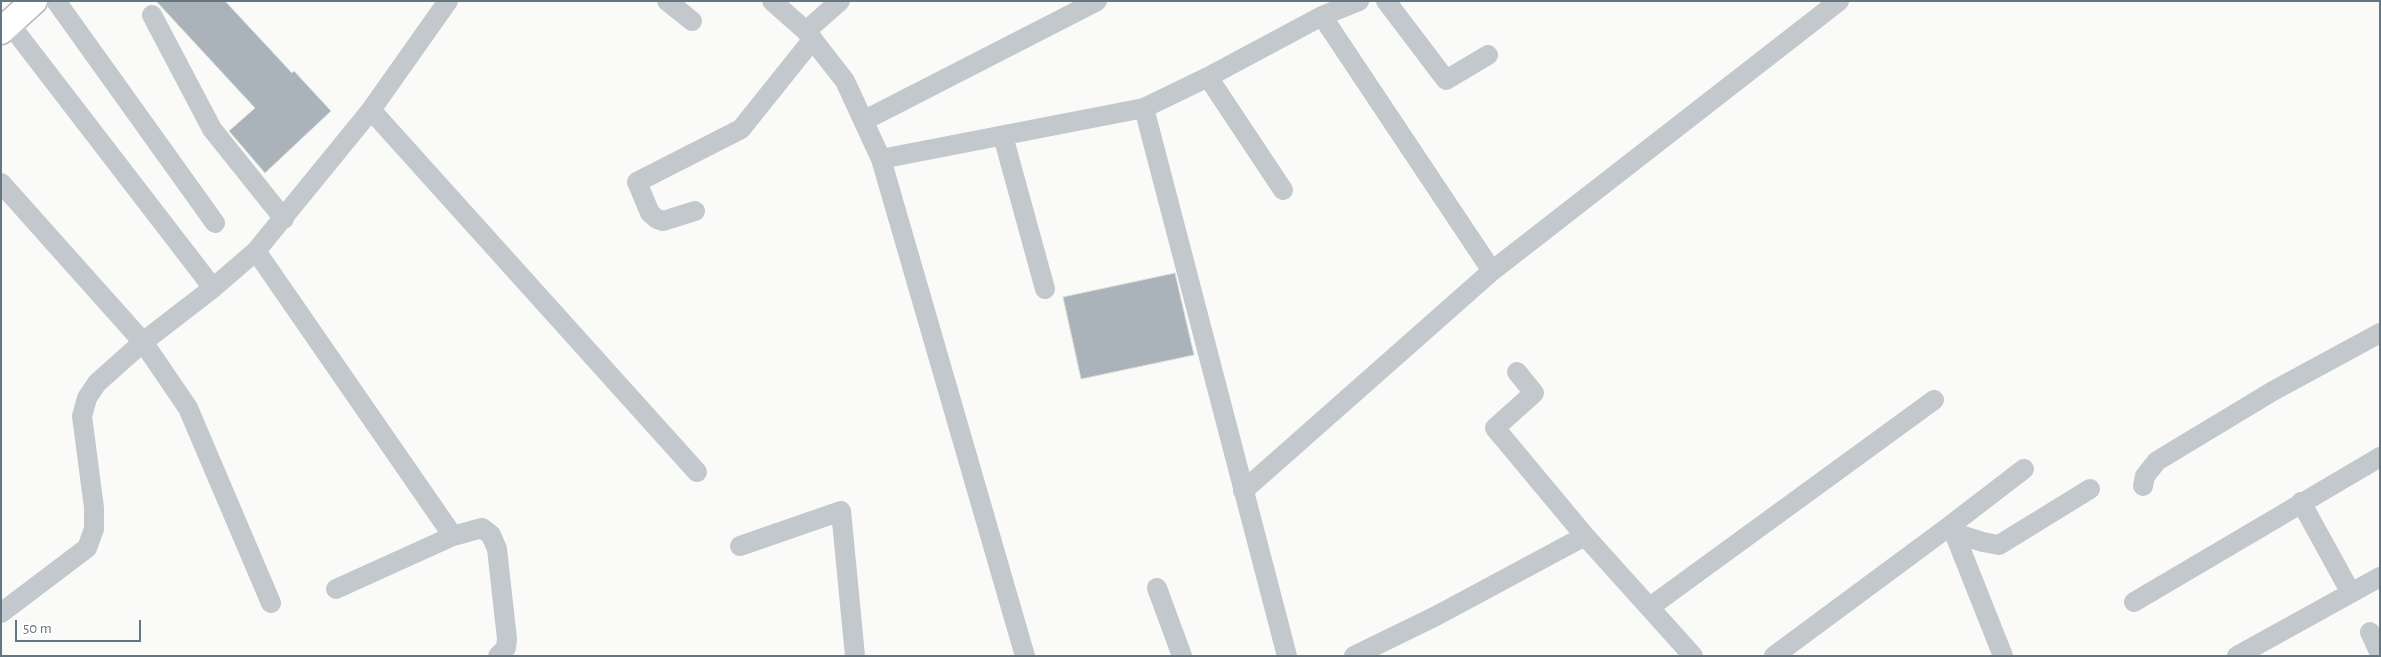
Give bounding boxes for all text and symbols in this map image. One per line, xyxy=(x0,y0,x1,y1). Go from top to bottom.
scale bar xyxy=(18,610,144,642)
text: 50 m xyxy=(23,621,52,636)

